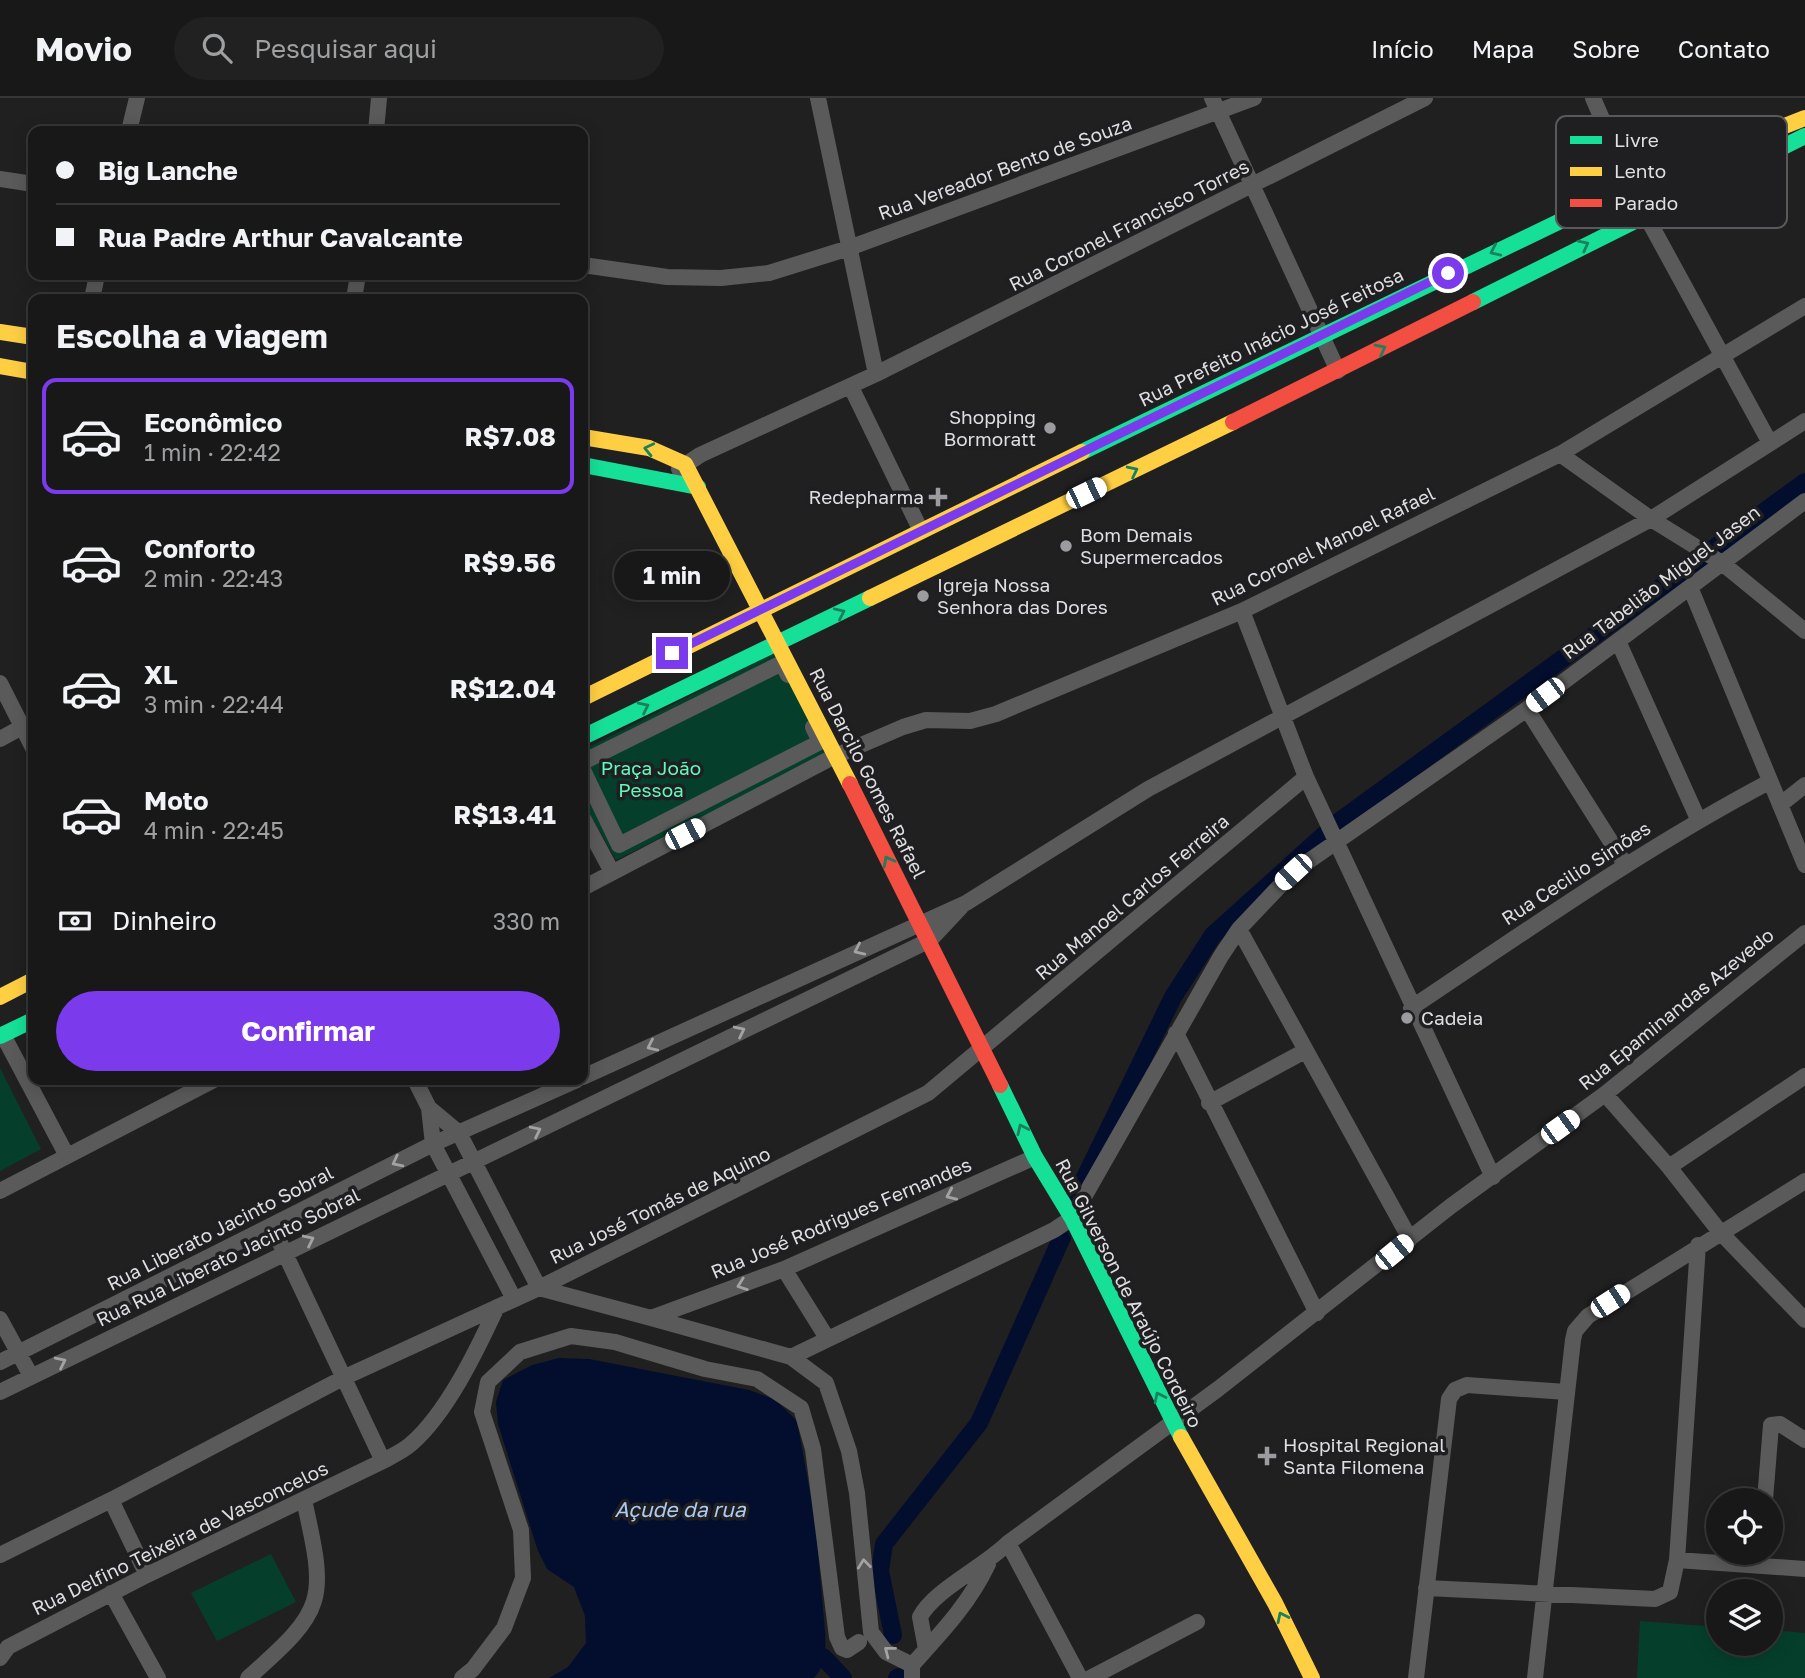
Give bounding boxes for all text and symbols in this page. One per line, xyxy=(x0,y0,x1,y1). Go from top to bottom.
search box xyxy=(174,17,664,80)
text: Movio xyxy=(35,29,132,68)
icon: search xyxy=(198,29,236,67)
text: Pesquisar aqui xyxy=(254,33,437,64)
text: Início xyxy=(1371,34,1434,63)
text: Mapa xyxy=(1472,34,1534,63)
text: Sobre xyxy=(1572,34,1640,63)
text: Contato xyxy=(1678,34,1770,63)
street label: Rua Vereador Bento de Souza xyxy=(875,111,1135,224)
legend xyxy=(1556,116,1787,228)
text: Livre xyxy=(1614,128,1659,151)
street label: Rua Coronel Francisco Torres xyxy=(1005,154,1253,295)
text: Big Lanche xyxy=(98,155,238,186)
text: Lento xyxy=(1614,159,1666,182)
text: Parado xyxy=(1614,191,1678,214)
text: Rua Padre Arthur Cavalcante xyxy=(98,222,463,253)
one-way arrow xyxy=(1577,240,1589,254)
one-way arrow xyxy=(1490,243,1502,257)
route start xyxy=(1432,257,1464,289)
street label: Rua Prefeito Inácio José Feitosa xyxy=(1135,262,1407,411)
text: Escolha a viagem xyxy=(56,317,328,355)
one-way arrow xyxy=(1374,343,1386,357)
icon: car xyxy=(60,405,123,468)
place label: Shopping Bormoratt xyxy=(943,405,1036,450)
text: Econômico xyxy=(144,407,282,438)
marker: Shopping Bormoratt xyxy=(1042,420,1058,436)
text: R$7.08 xyxy=(464,421,556,452)
text: 1 min · 22:42 xyxy=(144,438,281,466)
one-way arrow xyxy=(643,442,655,457)
one-way arrow xyxy=(1126,465,1138,479)
car xyxy=(1063,474,1110,512)
street label: Rua Coronel Manoel Rafael xyxy=(1207,481,1438,610)
place label: Redepharma xyxy=(808,485,924,508)
marker: Redepharma xyxy=(930,489,946,505)
street label: Rua Tabelião Miguel Jasen xyxy=(1557,500,1764,663)
place label: Bom Demais Supermercados xyxy=(1080,523,1223,568)
icon: car xyxy=(60,531,123,594)
text: Conforto xyxy=(144,533,255,564)
marker: Bom Demais Supermercados xyxy=(1058,538,1074,554)
text: R$9.56 xyxy=(463,547,556,578)
callout: 1 min xyxy=(614,552,730,601)
text: 1 min xyxy=(643,561,701,589)
text: 2 min · 22:43 xyxy=(144,564,283,592)
place label: Igreja Nossa Senhora das Dores xyxy=(937,573,1108,618)
marker: Igreja Nossa Senhora das Dores xyxy=(915,588,931,604)
one-way arrow xyxy=(833,607,846,621)
route end xyxy=(656,637,688,669)
icon: car xyxy=(60,657,123,720)
text: XL xyxy=(144,659,178,690)
street label: Rua Darcilo Gomes Rafael xyxy=(805,663,932,882)
text: R$12.04 xyxy=(450,673,556,704)
car xyxy=(1522,674,1569,716)
text: 3 min · 22:44 xyxy=(144,690,284,718)
one-way arrow xyxy=(637,701,649,715)
park label: Praça João Pessoa xyxy=(601,756,701,801)
icon: car xyxy=(60,783,123,846)
text: Moto xyxy=(144,785,209,816)
text: R$13.41 xyxy=(453,799,556,830)
street label: Rua Manoel Carlos Ferreira xyxy=(1030,809,1233,984)
car xyxy=(662,815,709,853)
text: 4 min · 22:45 xyxy=(144,816,284,844)
street label: Rua Cecilio Simões xyxy=(1497,816,1654,929)
car xyxy=(1271,850,1316,894)
one-way arrow xyxy=(883,856,896,868)
icon: cash xyxy=(56,902,94,940)
text: Dinheiro xyxy=(112,905,217,936)
text: 330 m xyxy=(493,907,560,935)
street label: Rua Epaminandas Azevedo xyxy=(1573,923,1778,1094)
one-way arrow xyxy=(853,942,866,956)
button: Confirmar xyxy=(56,991,560,1071)
place label: Cadeia xyxy=(1421,1006,1483,1029)
marker: Cadeia xyxy=(1399,1010,1415,1026)
one-way arrow xyxy=(733,1025,745,1039)
one-way arrow xyxy=(647,1037,659,1051)
car xyxy=(1537,1106,1584,1148)
one-way arrow xyxy=(1016,1124,1030,1136)
one-way arrow xyxy=(529,1125,541,1139)
street label: Rua José Tomás de Aquino xyxy=(546,1141,774,1268)
street label: Rua José Rodrigues Fernandes xyxy=(707,1152,975,1283)
one-way arrow xyxy=(392,1154,404,1168)
street label: Rua Gilverson de Araújo Cordeiro xyxy=(1051,1154,1208,1431)
street label: Rua Liberato Jacinto Sobral xyxy=(103,1160,337,1295)
street label: Rua Rua Liberato Jacinto Sobral xyxy=(92,1183,363,1331)
one-way arrow xyxy=(946,1187,958,1201)
car xyxy=(1372,1231,1417,1273)
one-way arrow xyxy=(302,1234,314,1248)
one-way arrow xyxy=(736,1276,748,1290)
car xyxy=(1587,1281,1634,1321)
one-way arrow xyxy=(54,1356,66,1370)
one-way arrow xyxy=(1153,1392,1167,1404)
place label: Hospital Regional Santa Filomena xyxy=(1283,1433,1445,1478)
marker: Hospital Regional Santa Filomena xyxy=(1257,1446,1277,1466)
street label: Rua Delfino Teixeira de Vasconcelos xyxy=(28,1456,332,1619)
map controls xyxy=(1706,1488,1783,1656)
button: locate xyxy=(1706,1488,1783,1565)
water label: Açude da rua xyxy=(614,1496,747,1522)
one-way arrow xyxy=(857,1558,872,1569)
button: layers xyxy=(1706,1579,1783,1656)
one-way arrow xyxy=(1276,1612,1290,1624)
one-way arrow xyxy=(885,1646,897,1659)

